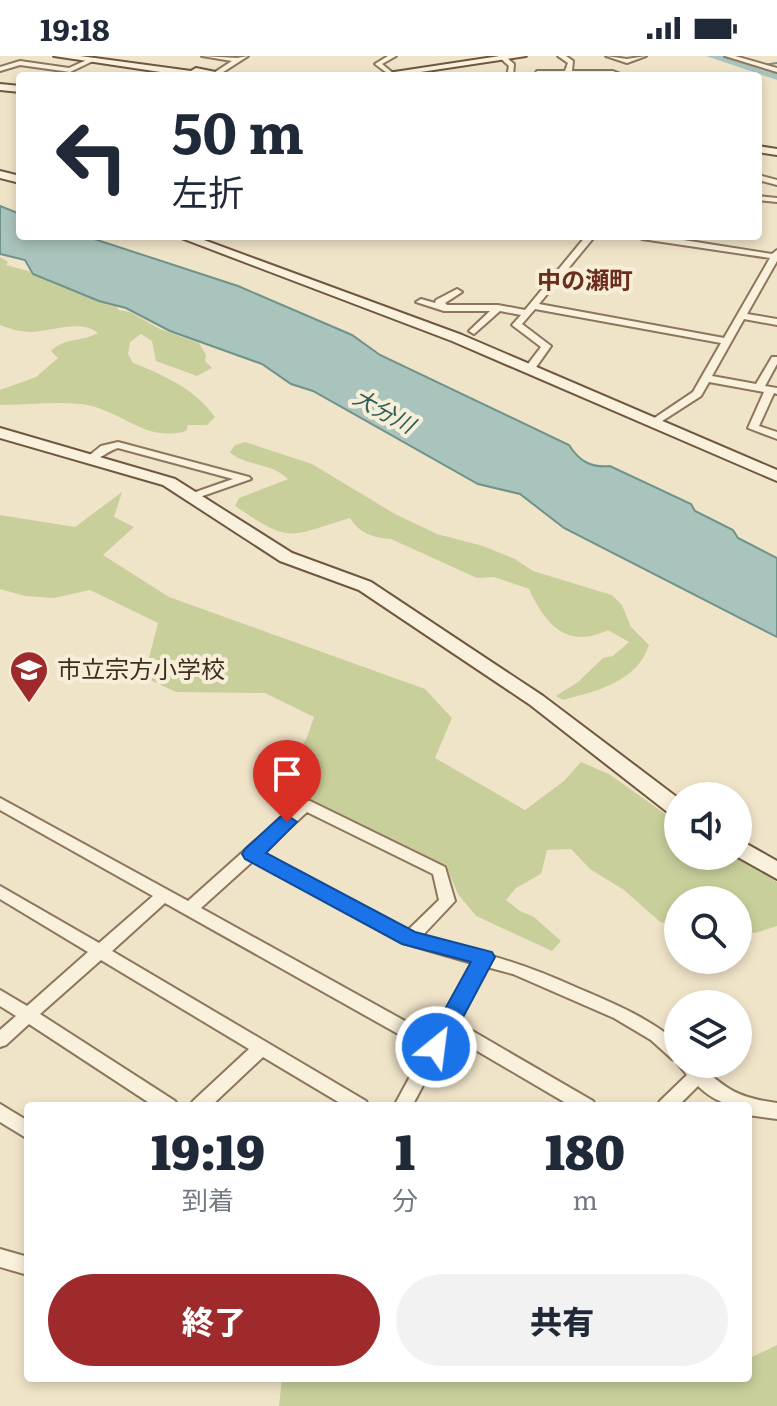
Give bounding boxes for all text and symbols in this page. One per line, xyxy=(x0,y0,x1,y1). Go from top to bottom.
text: 19:18 xyxy=(40,6,110,50)
text: 50 m xyxy=(172,88,304,171)
icon: left xyxy=(40,104,144,208)
text: 左折 xyxy=(172,164,244,217)
district label: 中の瀬町 xyxy=(537,261,633,296)
water label: 大分川 xyxy=(348,379,423,441)
school or university icon: 市立宗方小学校 xyxy=(8,649,50,704)
place label: 市立宗方小学校 xyxy=(57,650,225,685)
pin xyxy=(253,740,321,822)
icon: arrive xyxy=(265,752,309,796)
map controls xyxy=(664,782,752,1078)
button: sound xyxy=(664,782,752,870)
button: search xyxy=(664,886,752,974)
button: layers xyxy=(664,990,752,1078)
position arrow xyxy=(394,1005,478,1089)
text: 19:19 xyxy=(151,1114,265,1185)
text: 1 xyxy=(395,1114,415,1185)
text: 180 xyxy=(545,1114,625,1185)
text: 到着 xyxy=(182,1179,234,1218)
text: 分 xyxy=(392,1179,418,1218)
text: m xyxy=(572,1179,598,1218)
button: 終了 xyxy=(48,1274,380,1366)
button: 共有 xyxy=(396,1274,728,1366)

